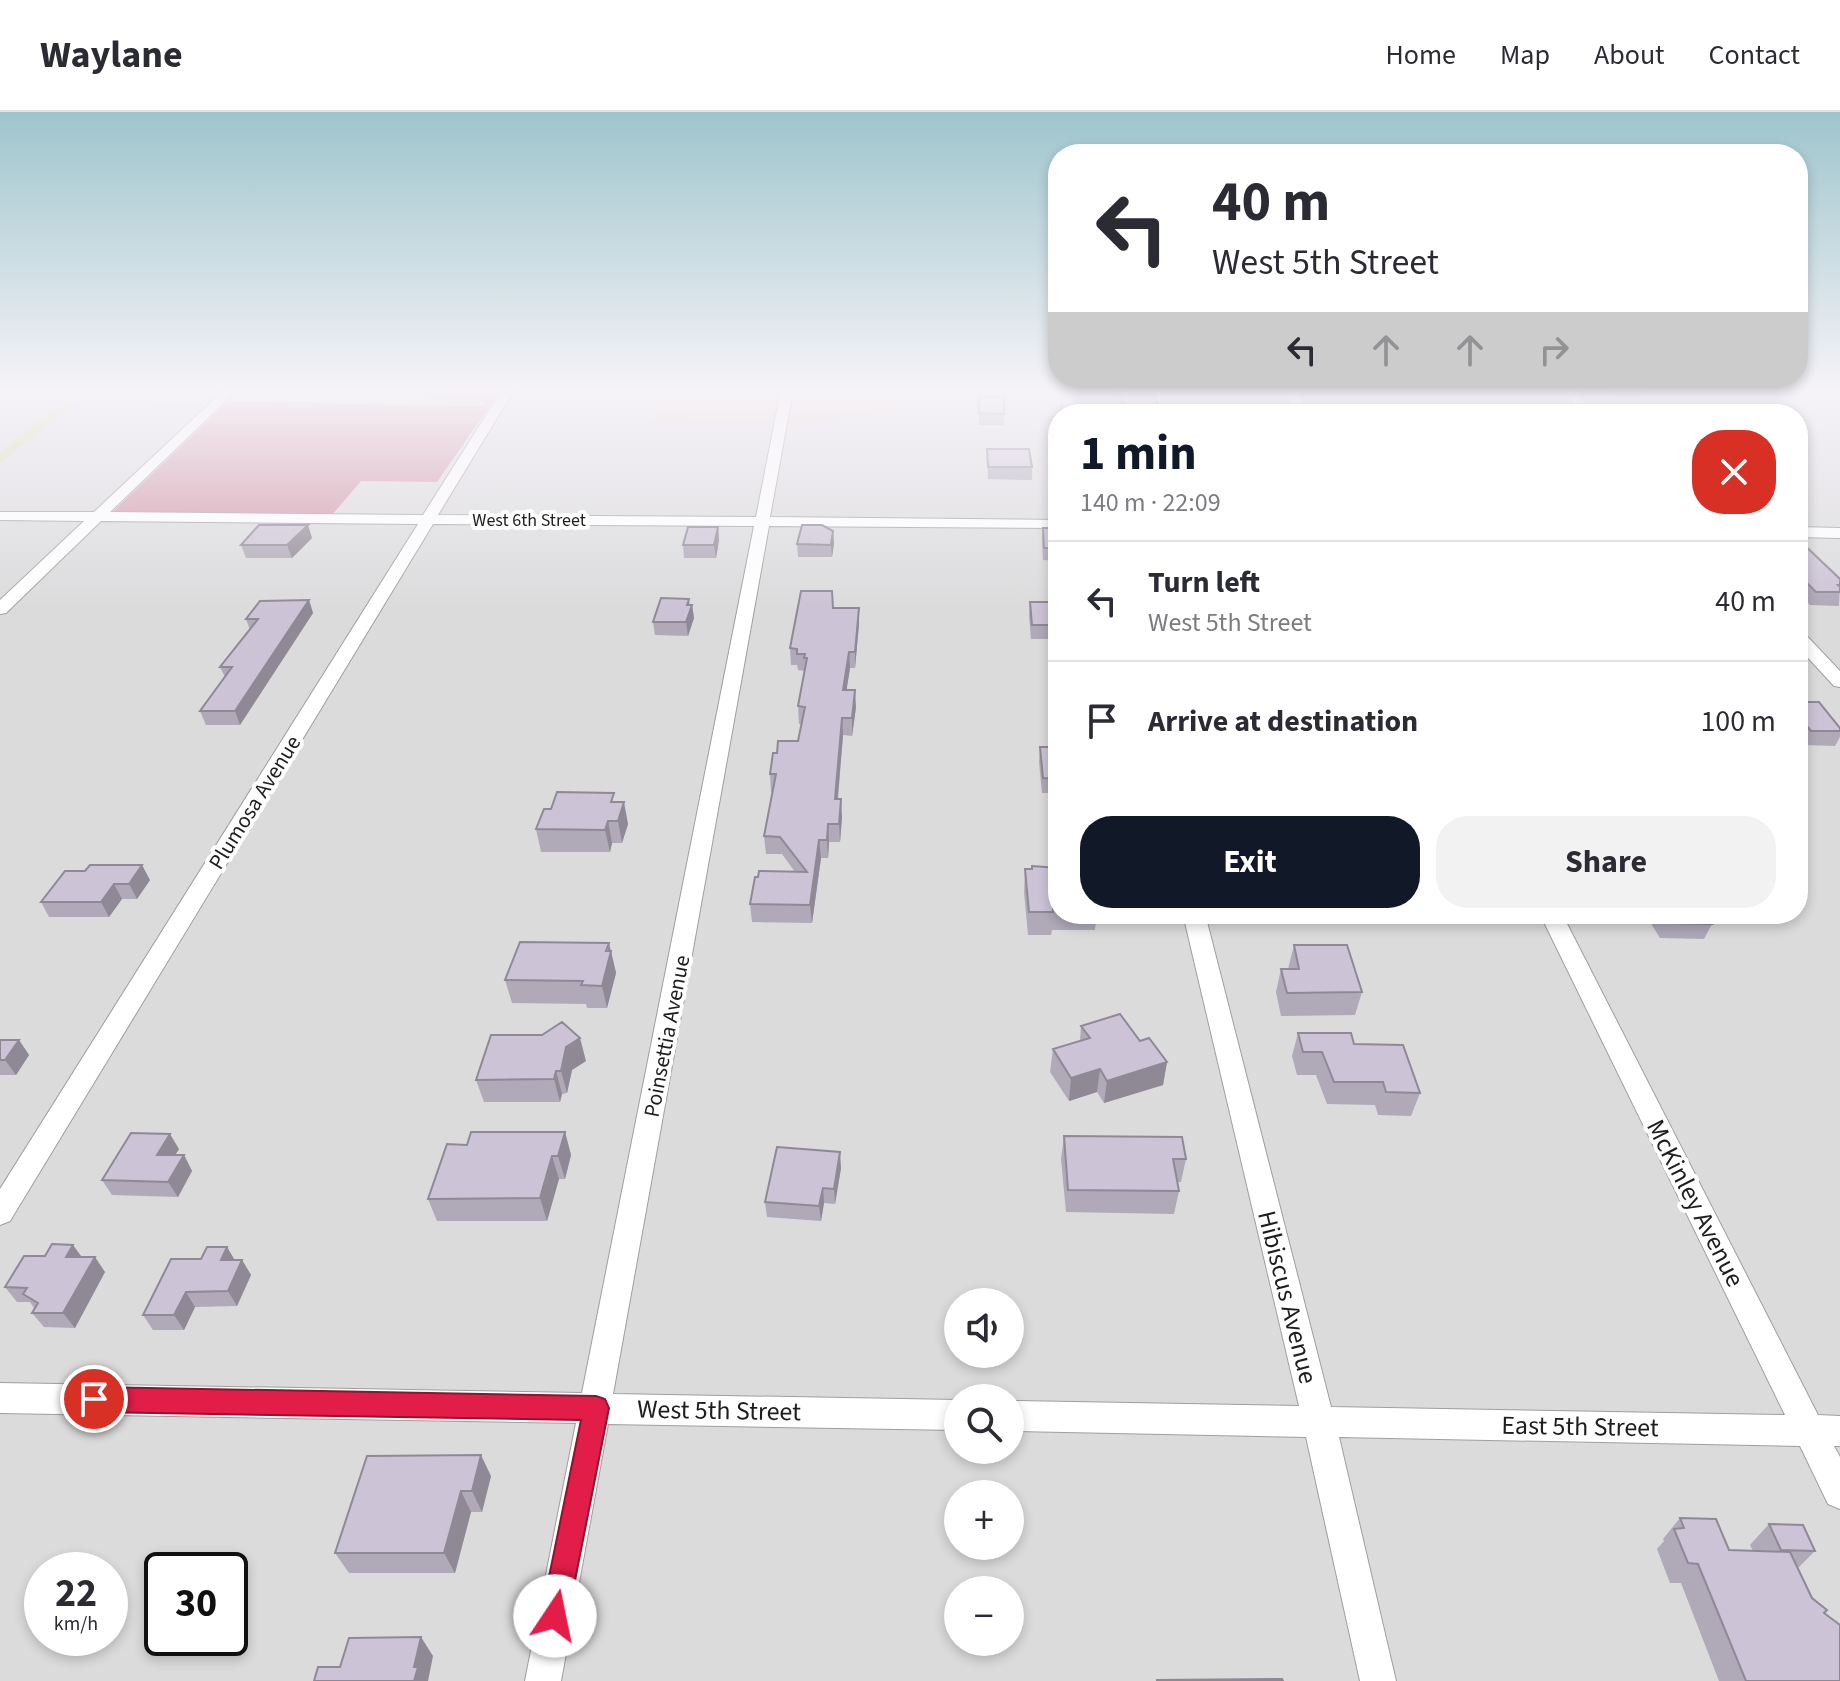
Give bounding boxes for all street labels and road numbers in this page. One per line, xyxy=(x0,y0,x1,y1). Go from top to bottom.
street label: West 6th Street xyxy=(472,508,586,533)
street label: Plumosa Avenue xyxy=(201,729,309,876)
street label: Poinsettia Avenue xyxy=(636,952,698,1120)
street label: McKinley Avenue xyxy=(1637,1113,1754,1293)
street label: Hibiscus Avenue xyxy=(1248,1207,1327,1388)
street label: West 5th Street xyxy=(637,1391,801,1430)
street label: East 5th Street xyxy=(1501,1407,1659,1446)

